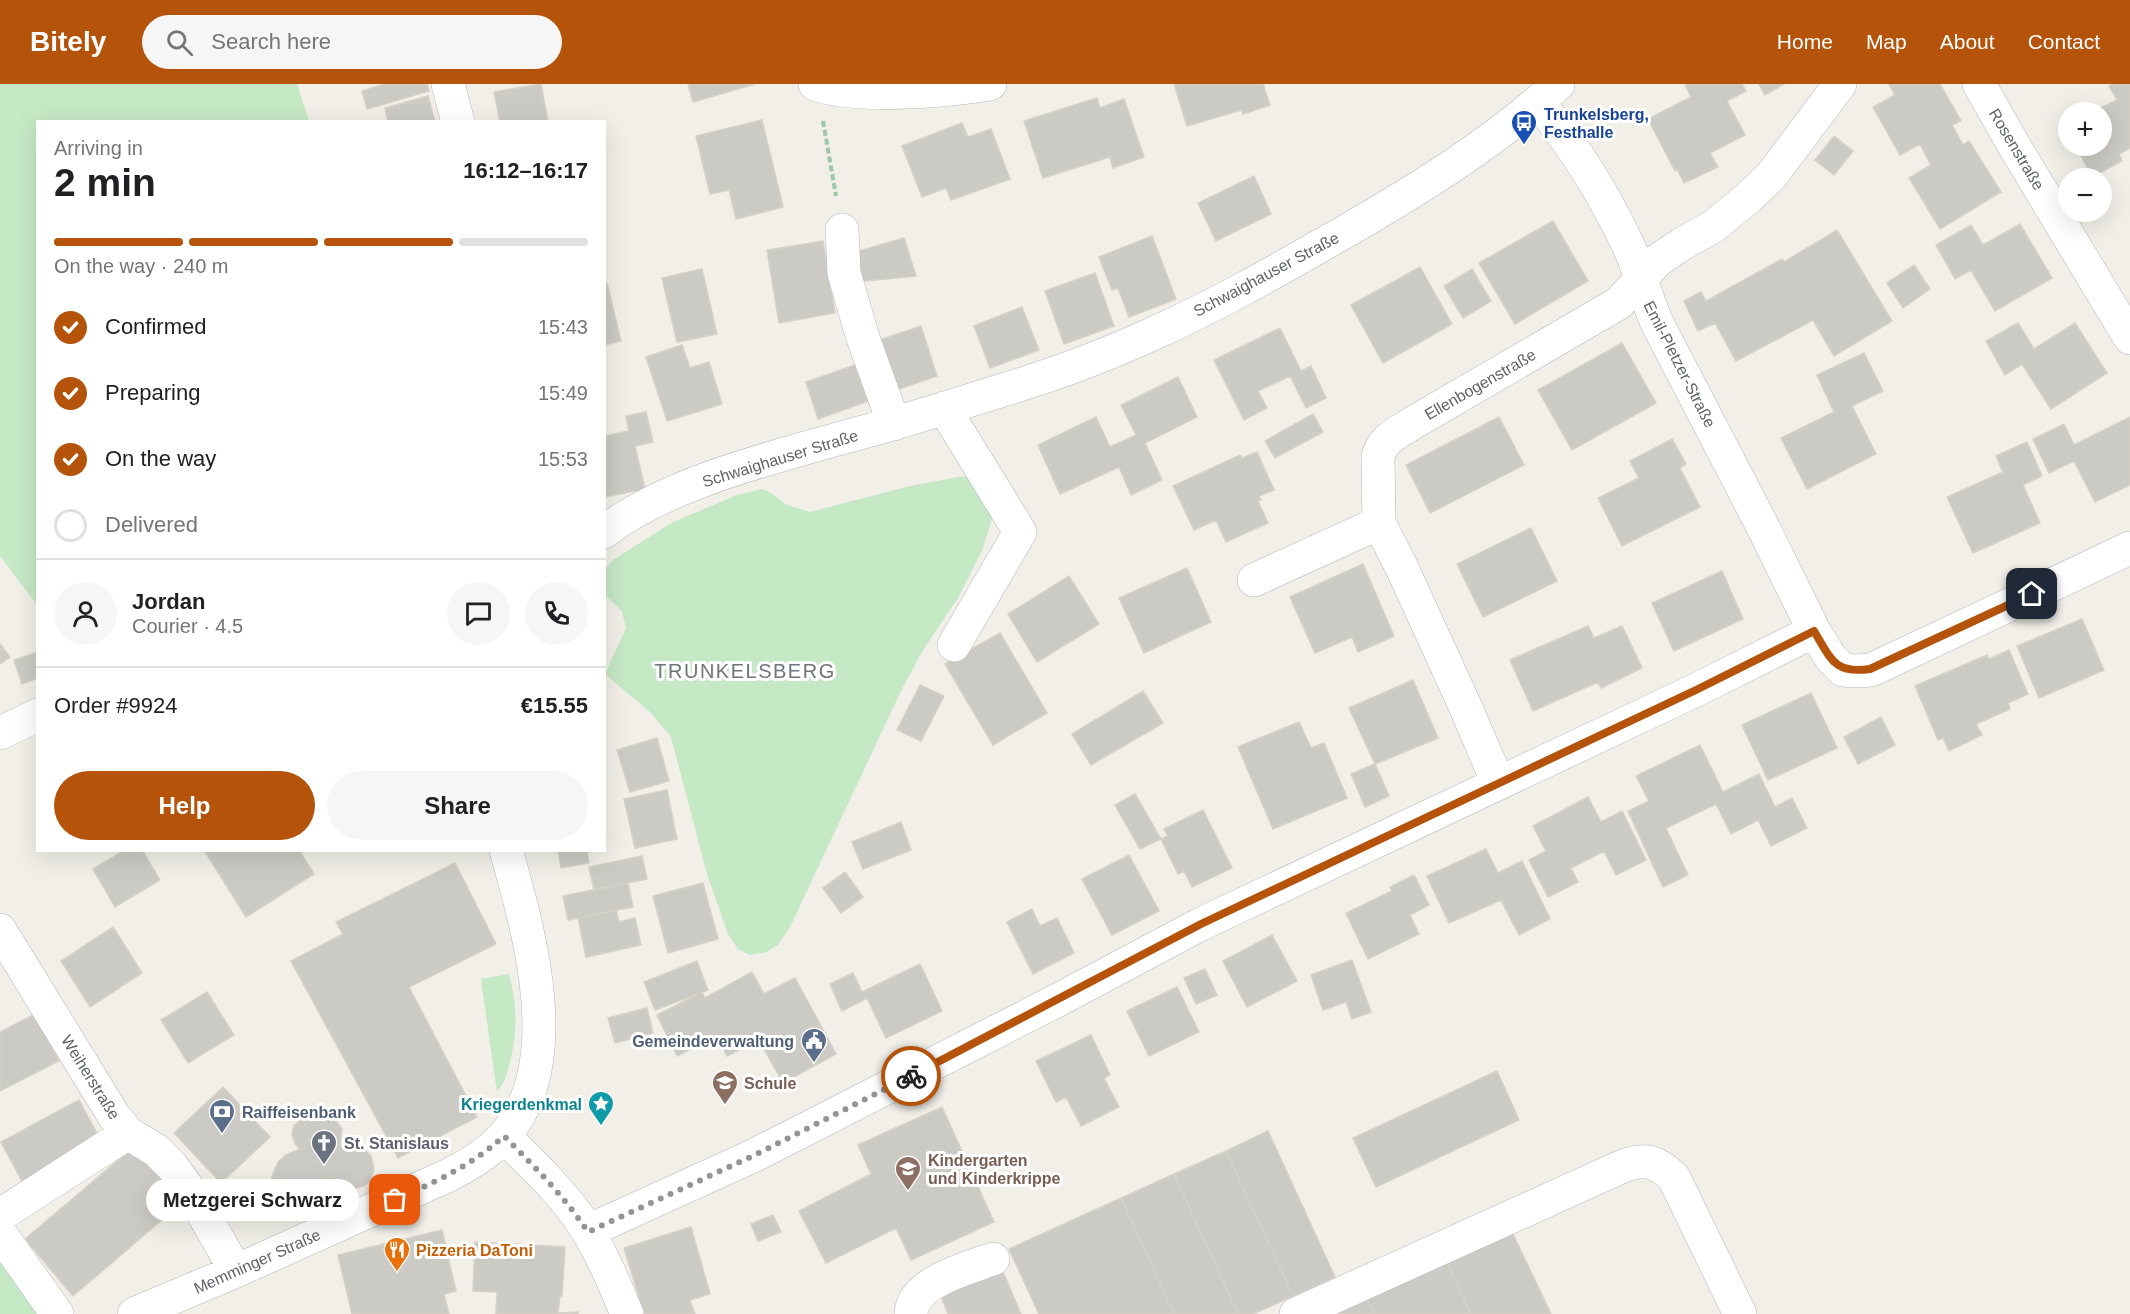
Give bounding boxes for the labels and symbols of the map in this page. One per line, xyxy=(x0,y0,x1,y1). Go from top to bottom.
place label: Trunkelsberg, Festhalle xyxy=(1544,106,1649,141)
street label: Rosenstraße xyxy=(1986,106,2047,193)
bus stop icon: Trunkelsberg, Festhalle xyxy=(1509,108,1539,146)
street label: Schwaighauser Straße xyxy=(1191,229,1342,320)
street label: Emil-Pletzer-Straße xyxy=(1640,298,1719,430)
street label: Ellenbogenstraße xyxy=(1422,346,1539,423)
street label: Schwaighauser Straße xyxy=(700,427,860,490)
pin xyxy=(2006,568,2057,619)
district label: TRUNKELSBERG xyxy=(654,660,836,682)
public building icon: Gemeindeverwaltung xyxy=(799,1026,829,1064)
street label: Weiherstraße xyxy=(58,1032,123,1122)
place label: Gemeindeverwaltung xyxy=(632,1033,794,1050)
courier xyxy=(881,1046,941,1106)
school or university icon: Schule xyxy=(710,1068,740,1106)
place label: Schule xyxy=(744,1075,797,1092)
place icon: Kriegerdenkmal xyxy=(586,1089,616,1127)
place label: Kriegerdenkmal xyxy=(461,1096,582,1113)
bank icon: Raiffeisenbank xyxy=(207,1097,237,1135)
place label: Raiffeisenbank xyxy=(242,1104,356,1121)
church icon: St. Stanislaus xyxy=(309,1128,339,1166)
place label: St. Stanislaus xyxy=(344,1135,449,1152)
place label: Kindergarten und Kinderkrippe xyxy=(928,1152,1061,1187)
school or university icon: Kindergarten und Kinderkrippe xyxy=(893,1154,923,1192)
pin xyxy=(369,1174,420,1225)
callout: Metzgerei Schwarz xyxy=(146,1179,359,1221)
street label: Memminger Straße xyxy=(191,1226,323,1297)
restaurant icon: Pizzeria DaToni xyxy=(382,1235,412,1273)
place label: Pizzeria DaToni xyxy=(416,1242,533,1259)

